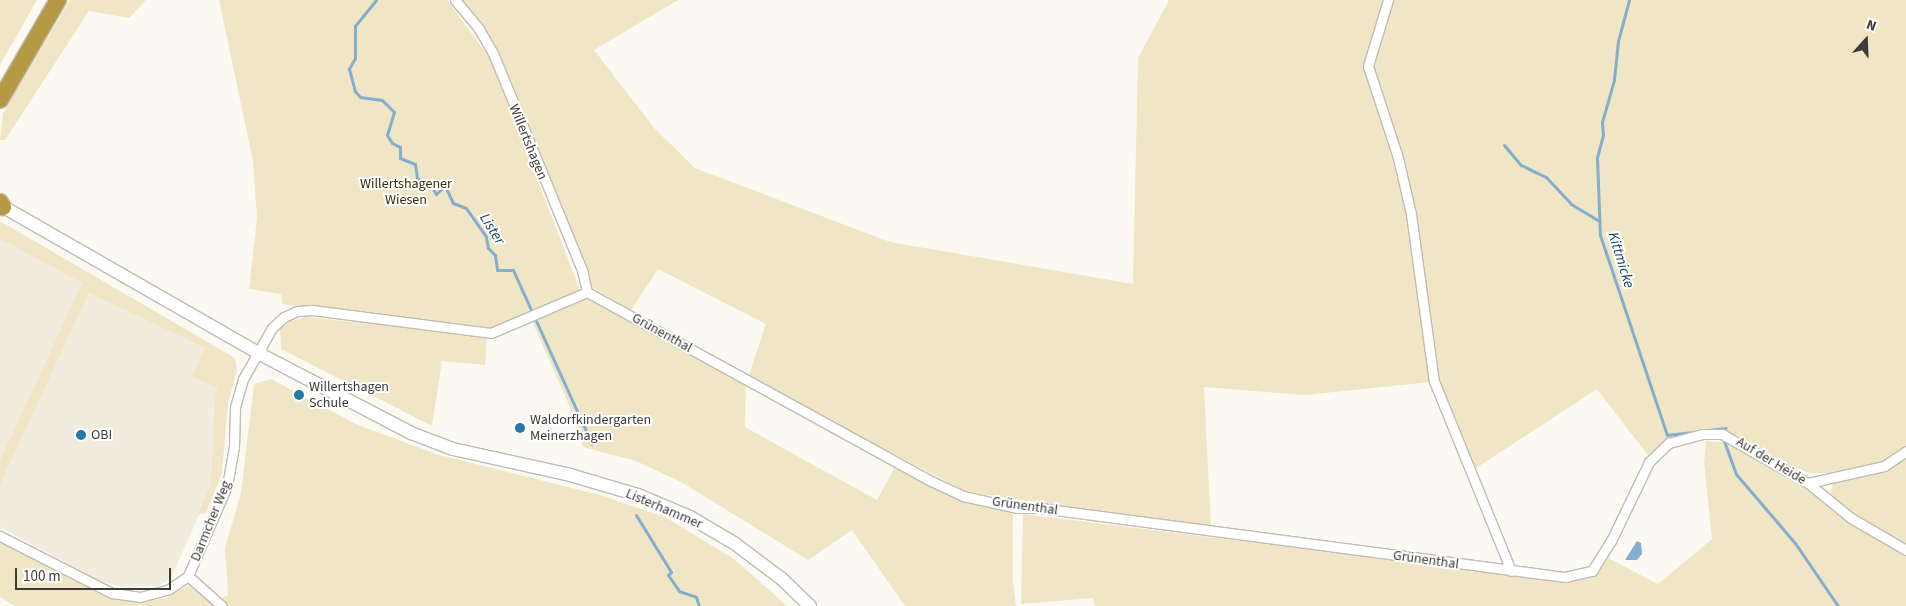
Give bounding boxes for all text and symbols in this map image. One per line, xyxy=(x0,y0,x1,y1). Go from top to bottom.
north arrow xyxy=(1841,15,1891,65)
text: N xyxy=(1863,15,1879,37)
street label: Willertshagen xyxy=(505,102,551,182)
park label: Willertshagener Wiesen xyxy=(360,176,452,208)
water label: Lister xyxy=(475,210,509,248)
water label: Kittmicke xyxy=(1604,230,1638,290)
street label: Grünenthal xyxy=(629,310,695,356)
place label: Willertshagen Schule xyxy=(309,379,389,412)
marker: Willertshagen Schule xyxy=(293,389,305,401)
place label: Waldorfkindergarten Meinerzhagen xyxy=(530,412,651,444)
marker: Waldorfkindergarten Meinerzhagen xyxy=(514,422,526,434)
place label: OBI xyxy=(91,427,112,443)
marker: OBI xyxy=(75,429,87,441)
street label: Auf der Heide xyxy=(1733,434,1809,488)
street label: Darmcher Weg xyxy=(187,478,235,564)
street label: Listerhammer xyxy=(623,485,705,533)
street label: Grünenthal xyxy=(991,493,1059,519)
street label: Grünenthal xyxy=(1392,547,1460,573)
scale bar xyxy=(18,558,174,590)
text: 100 m xyxy=(23,566,61,587)

